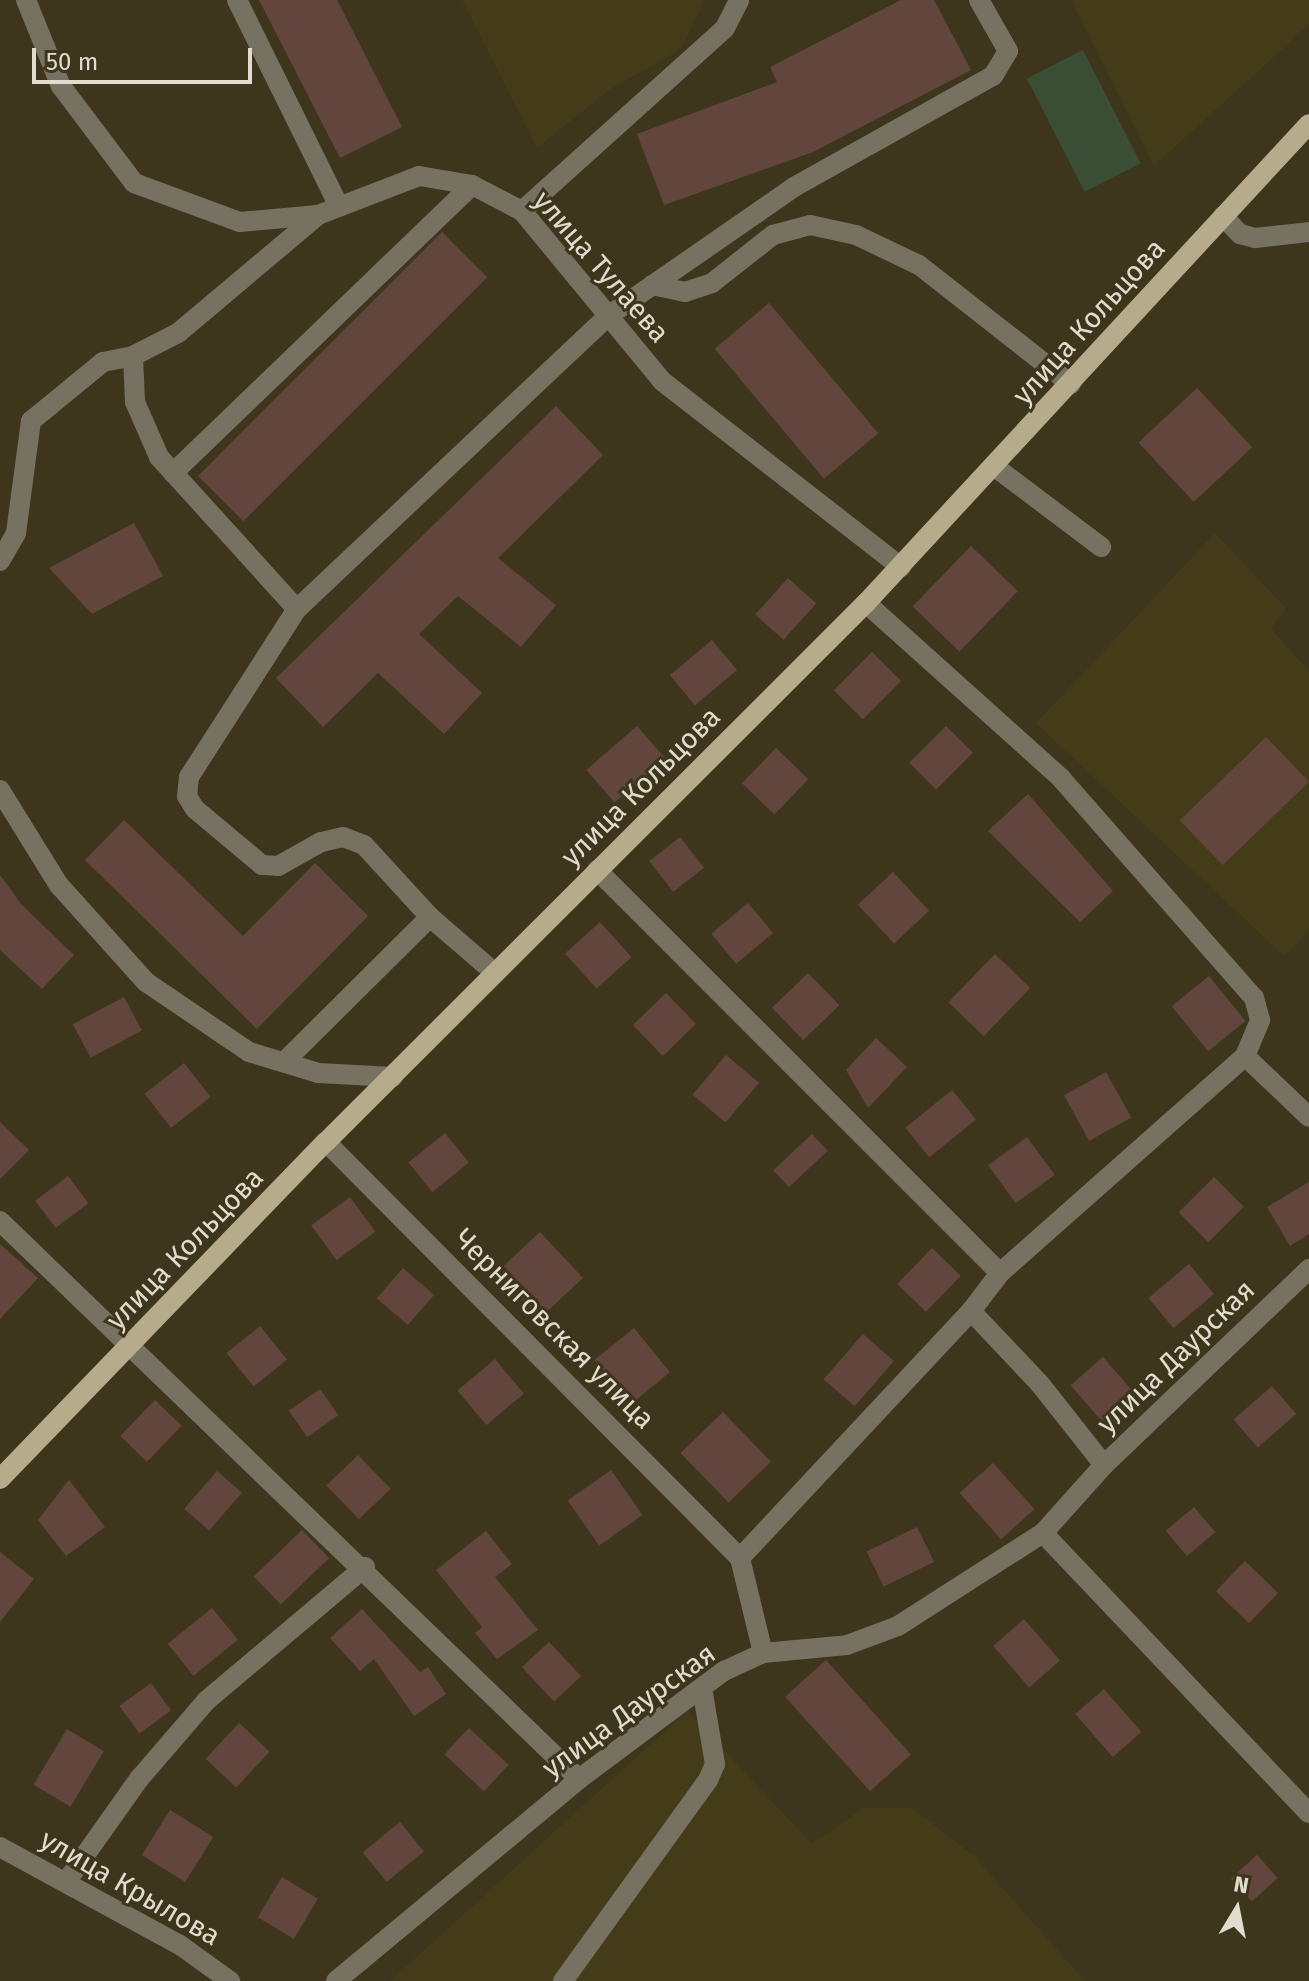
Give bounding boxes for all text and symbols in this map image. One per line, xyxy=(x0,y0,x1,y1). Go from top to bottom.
scale bar xyxy=(36,32,256,82)
text: 50 m xyxy=(46,48,98,76)
street label: улица Тулаева xyxy=(526,184,676,350)
street label: улица Кольцова xyxy=(1006,232,1172,412)
street label: улица Кольцова xyxy=(554,700,728,874)
street label: улица Кольцова xyxy=(99,1161,271,1337)
street label: Черниговская улица xyxy=(447,1222,661,1436)
street label: улица Даурская xyxy=(1090,1273,1262,1441)
street label: улица Даурская xyxy=(536,1637,722,1785)
street label: улица Крылова xyxy=(34,1823,226,1953)
north arrow xyxy=(1197,1869,1277,1949)
text: N xyxy=(1232,1870,1251,1899)

